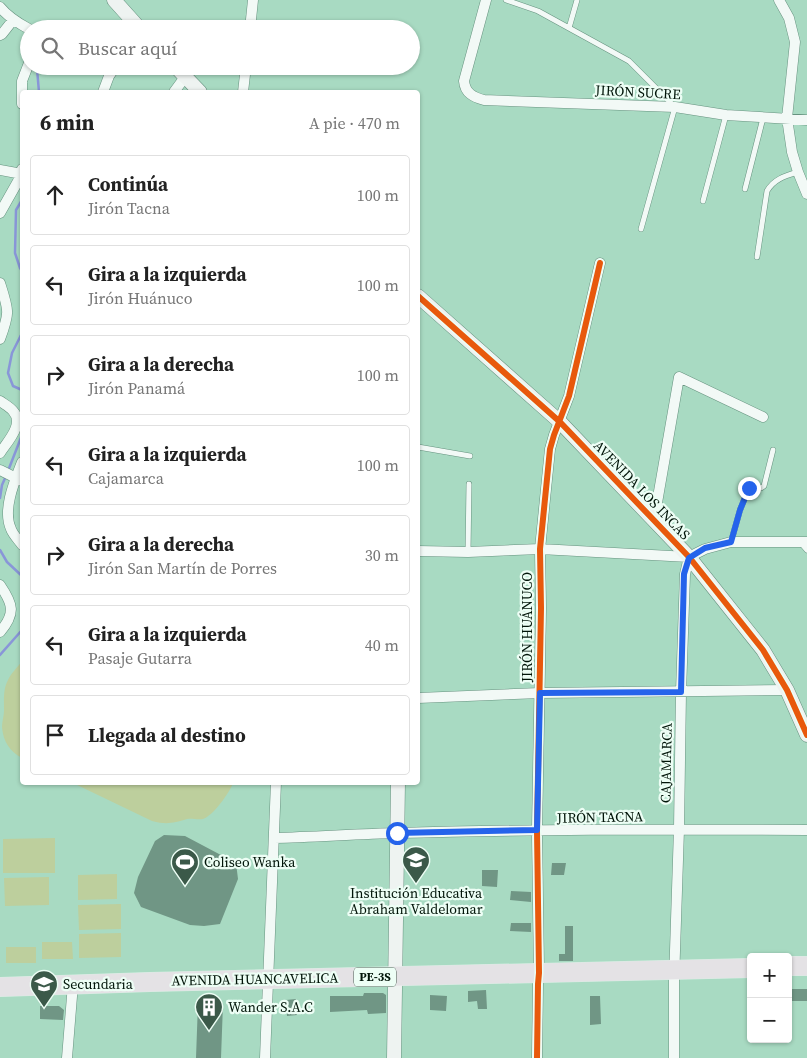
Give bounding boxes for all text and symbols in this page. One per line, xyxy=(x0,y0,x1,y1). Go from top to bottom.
search box xyxy=(20,20,420,75)
icon: search xyxy=(38,34,66,62)
text: Buscar aquí xyxy=(78,35,177,61)
street label: JIRÓN SUCRE xyxy=(594,80,681,104)
text: 6 min xyxy=(40,108,95,137)
text: A pie · 470 m xyxy=(309,112,400,134)
text: Continúa xyxy=(88,171,168,197)
icon: ahead xyxy=(41,181,69,209)
text: 100 m xyxy=(357,184,399,206)
text: Jirón Tacna xyxy=(88,197,170,219)
text: Gira a la izquierda xyxy=(88,261,247,287)
icon: left xyxy=(41,271,69,299)
text: 100 m xyxy=(357,274,399,296)
text: Jirón Huánuco xyxy=(88,287,192,309)
text: Gira a la derecha xyxy=(88,351,234,377)
icon: right xyxy=(41,361,69,389)
text: 100 m xyxy=(357,364,399,386)
text: Jirón Panamá xyxy=(88,377,185,399)
street label: AVENIDA LOS INCAS xyxy=(589,436,695,544)
text: Gira a la izquierda xyxy=(88,441,247,467)
icon: left xyxy=(41,451,69,479)
text: 100 m xyxy=(357,454,399,476)
text: Cajamarca xyxy=(88,467,164,489)
route end xyxy=(738,477,761,500)
text: Gira a la derecha xyxy=(88,531,234,557)
icon: right xyxy=(41,541,69,569)
text: 30 m xyxy=(365,544,399,566)
text: Jirón San Martín de Porres xyxy=(88,557,277,579)
street label: JIRÓN HUÁNUCO xyxy=(517,572,537,683)
text: Gira a la izquierda xyxy=(88,621,247,647)
icon: left xyxy=(41,631,69,659)
text: 40 m xyxy=(365,634,399,656)
text: Pasaje Gutarra xyxy=(88,647,192,669)
icon: arrive xyxy=(41,721,69,749)
text: Llegada al destino xyxy=(88,722,246,748)
street label: CAJAMARCA xyxy=(655,722,677,803)
street label: JIRÓN TACNA xyxy=(556,806,644,828)
route start xyxy=(386,822,409,845)
school or university icon: Institución Educativa Abraham Valdelomar xyxy=(401,845,431,884)
sports icon: Coliseo Wanka xyxy=(170,847,200,886)
place label: Coliseo Wanka xyxy=(204,852,296,872)
place label: Institución Educativa Abraham Valdelomar xyxy=(349,883,483,919)
map controls xyxy=(747,953,792,1043)
button: + xyxy=(747,953,792,998)
street label: AVENIDA HUANCAVELICA xyxy=(171,968,339,990)
road number: PE-3S xyxy=(354,968,396,986)
school or university icon: Secundaria xyxy=(29,969,59,1008)
place label: Secundaria xyxy=(63,974,134,994)
building icon: Wander S.A.C xyxy=(194,992,224,1031)
place label: Wander S.A.C xyxy=(228,997,313,1017)
button: − xyxy=(747,998,792,1043)

